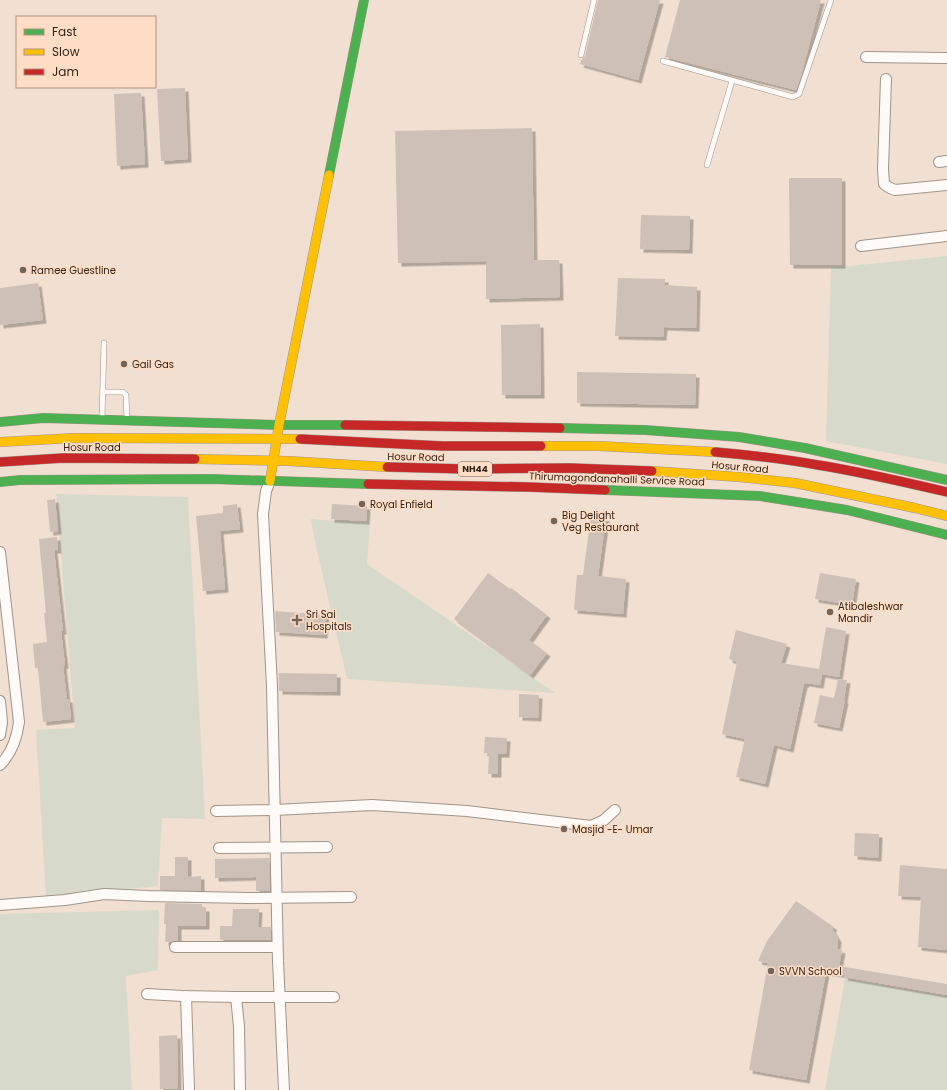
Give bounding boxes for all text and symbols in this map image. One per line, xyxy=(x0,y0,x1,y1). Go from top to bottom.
legend xyxy=(16,16,156,88)
text: Fast xyxy=(52,23,77,40)
text: Slow xyxy=(52,43,80,60)
text: Jam xyxy=(52,63,79,80)
place label: Ramee Guestline xyxy=(31,263,116,278)
marker: Ramee Guestline xyxy=(18,265,28,275)
place label: Gail Gas xyxy=(132,357,174,372)
marker: Gail Gas xyxy=(119,359,129,369)
street label: Hosur Road xyxy=(63,440,121,455)
street label: Hosur Road xyxy=(387,449,445,465)
street label: Hosur Road xyxy=(711,457,769,477)
road number: NH44 xyxy=(458,462,492,476)
street label: Thirumagondanahalli Service Road xyxy=(529,468,705,490)
place label: Royal Enfield xyxy=(370,497,433,512)
marker: Royal Enfield xyxy=(357,499,367,509)
place label: Big Delight Veg Restaurant xyxy=(562,508,640,535)
marker: Big Delight Veg Restaurant xyxy=(549,516,559,526)
place label: Atibaleshwar Mandir xyxy=(838,599,904,626)
place label: Sri Sai Hospitals xyxy=(306,607,352,634)
marker: Atibaleshwar Mandir xyxy=(825,607,835,617)
marker: Sri Sai Hospitals xyxy=(291,614,303,626)
place label: Masjid -E- Umar xyxy=(572,822,654,837)
marker: Masjid -E- Umar xyxy=(559,824,569,834)
place label: SVVN School xyxy=(779,964,842,979)
marker: SVVN School xyxy=(766,966,776,976)

